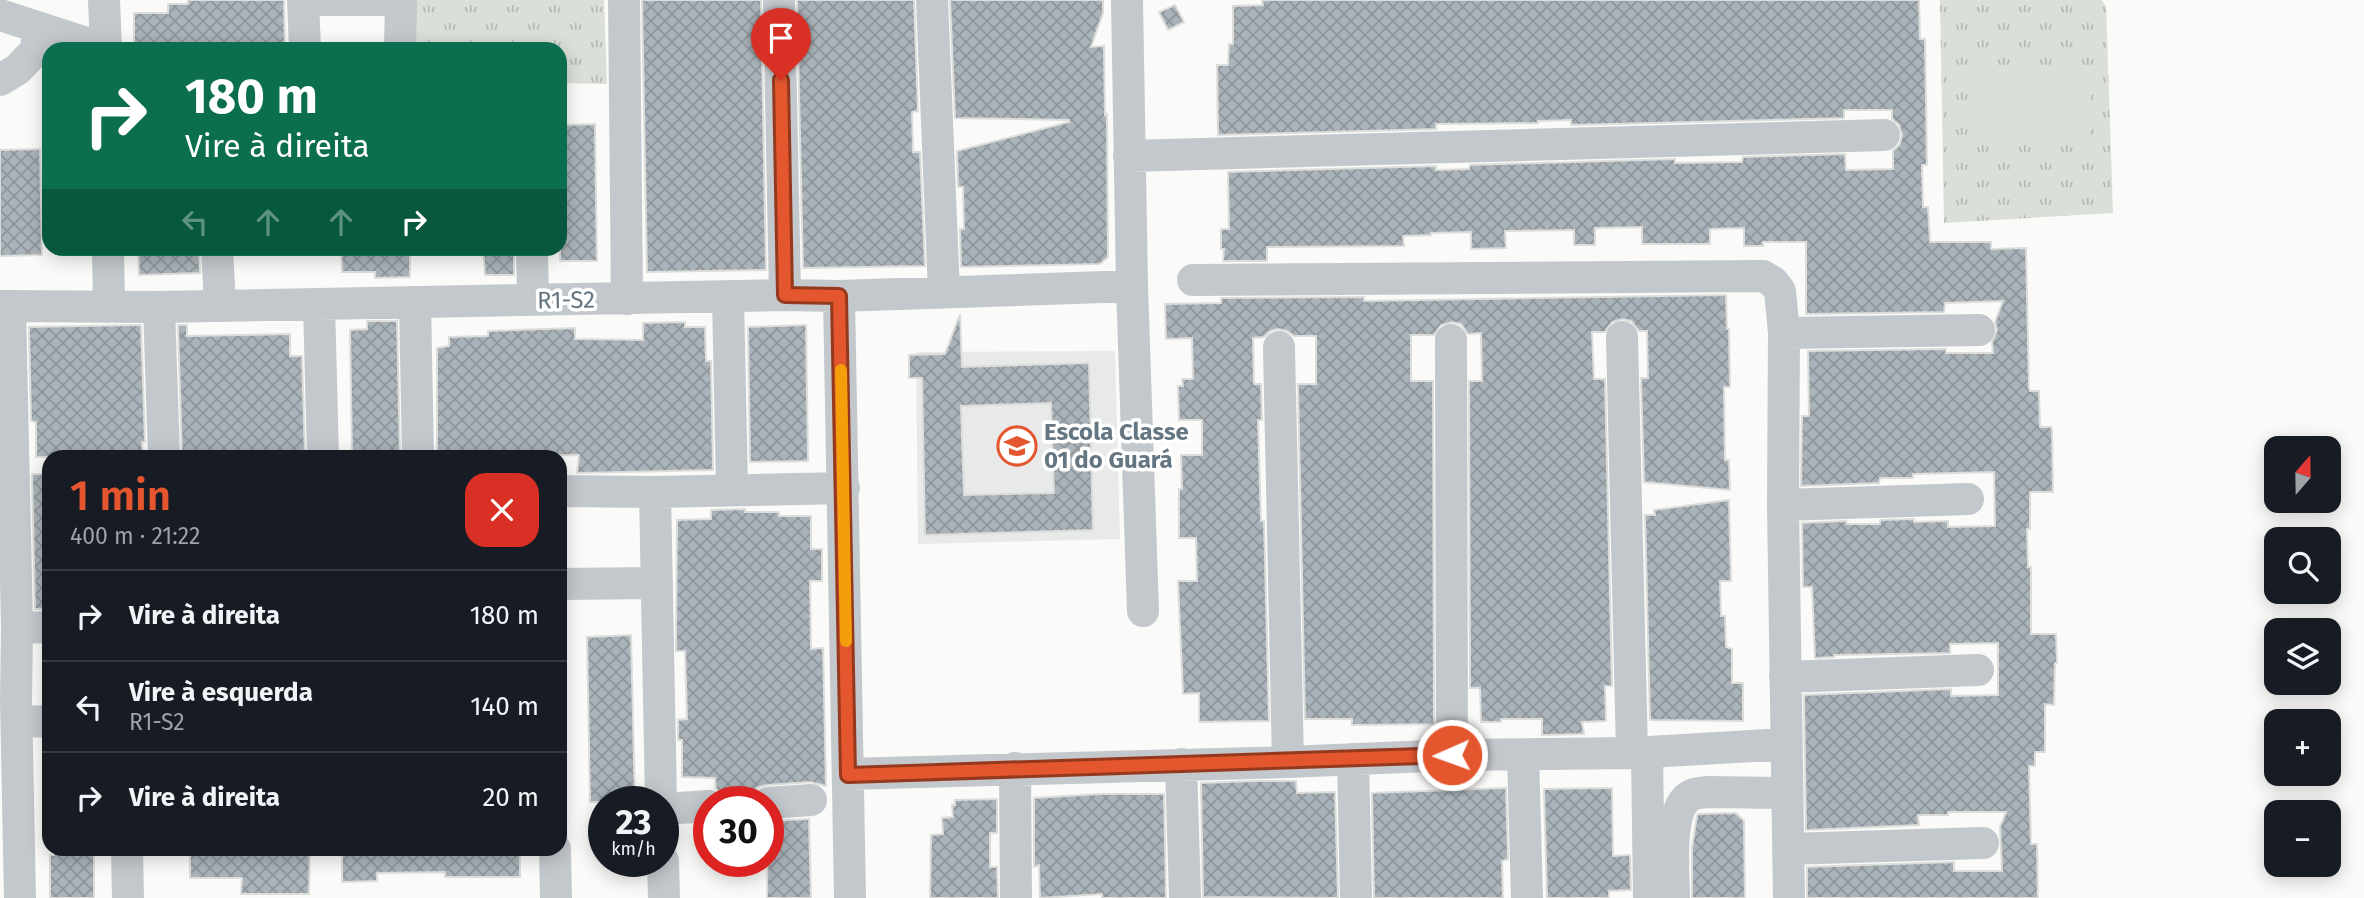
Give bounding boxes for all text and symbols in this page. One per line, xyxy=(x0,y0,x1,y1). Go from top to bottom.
pin xyxy=(751,8,811,80)
icon: arrive xyxy=(762,19,800,57)
text: 180 m xyxy=(185,67,318,126)
icon: right xyxy=(70,70,161,161)
text: Vire à direita xyxy=(185,127,370,165)
icon: left xyxy=(176,203,214,241)
icon: ahead xyxy=(249,203,287,241)
icon: ahead xyxy=(322,203,360,241)
icon: right xyxy=(395,203,433,241)
street label: R1-S2 xyxy=(537,285,595,315)
place label: Escola Classe 01 do Guará xyxy=(1044,418,1189,474)
school or university icon: Escola Classe 01 do Guará xyxy=(996,425,1038,467)
north arrow xyxy=(2264,436,2342,513)
map controls xyxy=(2264,436,2341,877)
text: 1 min xyxy=(70,471,171,521)
button: close xyxy=(465,473,539,547)
text: 400 m · 21:22 xyxy=(70,522,200,550)
button: search xyxy=(2264,527,2341,604)
icon: right xyxy=(70,597,108,635)
text: Vire à direita xyxy=(129,600,280,631)
text: 180 m xyxy=(470,600,539,631)
button: layers xyxy=(2264,618,2341,695)
text: Vire à esquerda xyxy=(129,677,313,708)
icon: left xyxy=(70,688,108,726)
text: 140 m xyxy=(470,691,539,722)
text: R1-S2 xyxy=(129,708,185,736)
button: + xyxy=(2264,709,2341,786)
position arrow xyxy=(1415,718,1489,792)
icon: right xyxy=(70,779,108,817)
text: Vire à direita xyxy=(129,782,280,813)
text: 20 m xyxy=(482,782,539,813)
speed limit sign: 30 xyxy=(693,786,784,877)
button: − xyxy=(2264,800,2341,877)
text: 23 xyxy=(615,801,652,843)
text: km/h xyxy=(611,838,656,860)

